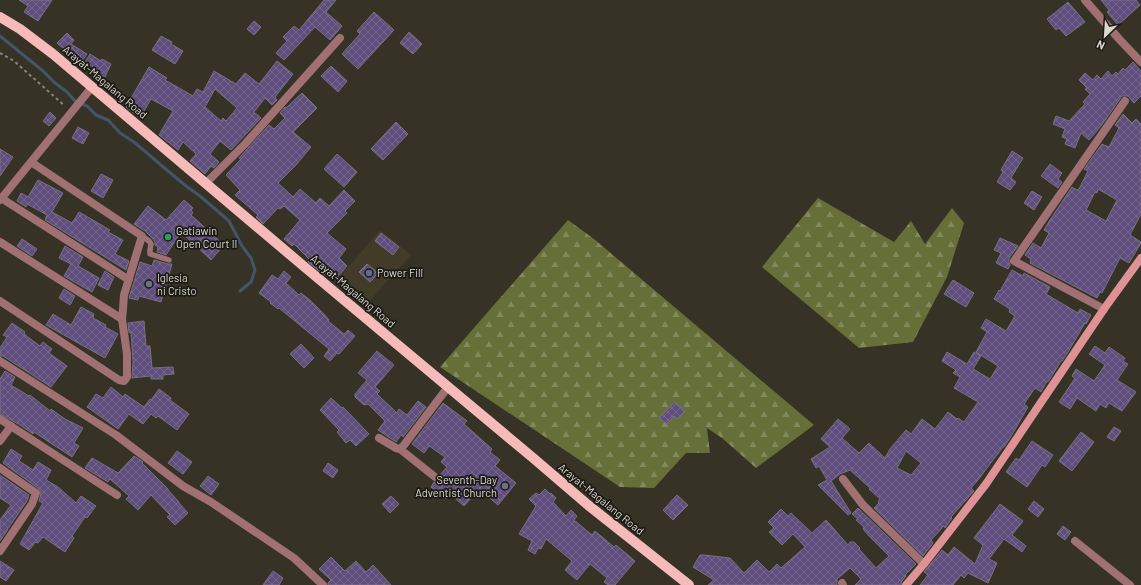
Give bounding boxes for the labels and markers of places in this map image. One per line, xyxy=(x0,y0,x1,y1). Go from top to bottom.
place label: Gatiawin Open Court II xyxy=(176,224,237,250)
marker: Gatiawin Open Court II xyxy=(163,232,173,242)
place label: Power Fill xyxy=(377,266,423,279)
marker: Power Fill xyxy=(364,268,374,278)
place label: Iglesia ni Cristo xyxy=(157,271,197,297)
marker: Iglesia ni Cristo xyxy=(144,279,154,289)
place label: Seventh-Day Adventist Church xyxy=(415,473,497,499)
marker: Seventh-Day Adventist Church xyxy=(500,481,510,491)

